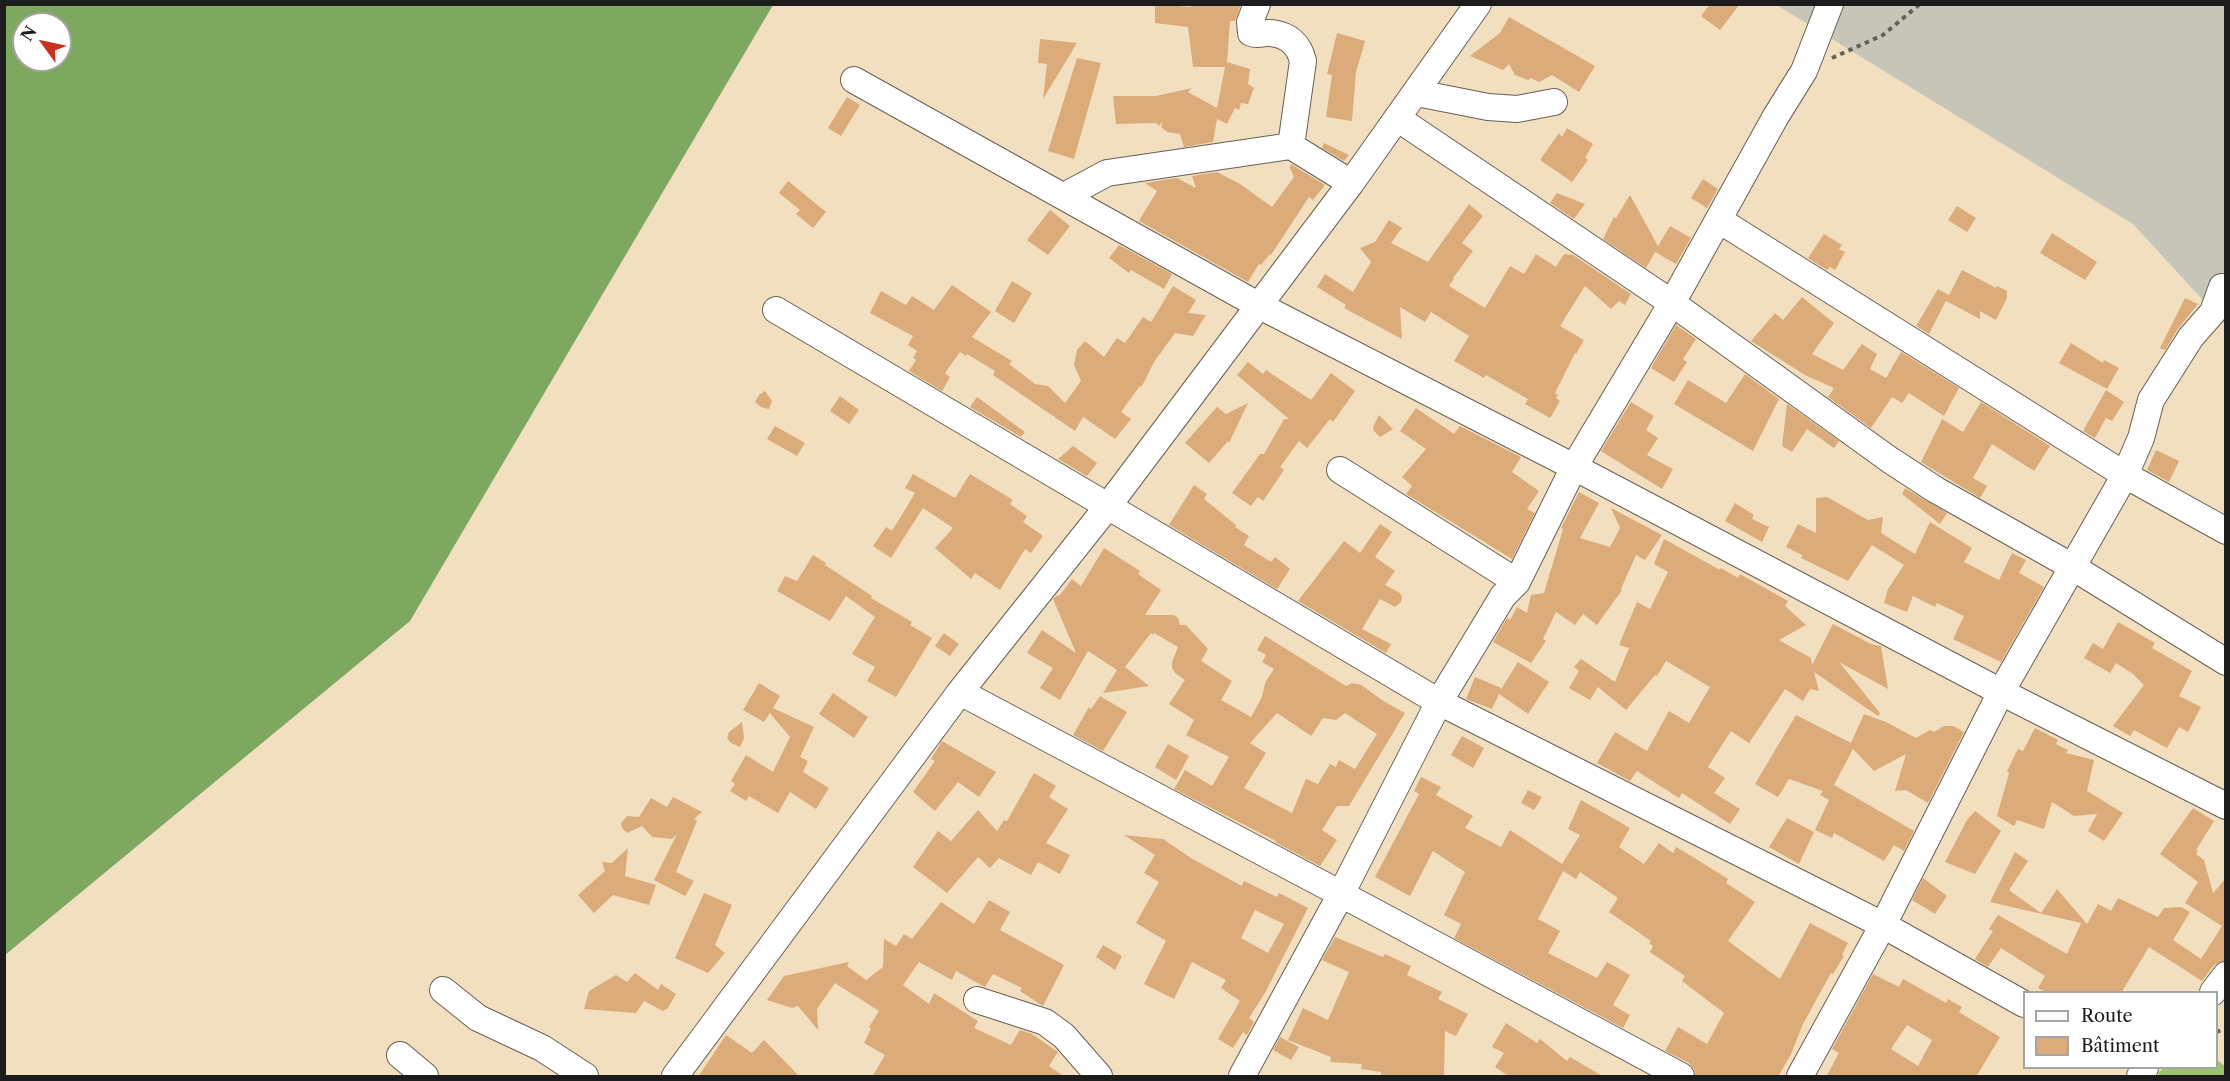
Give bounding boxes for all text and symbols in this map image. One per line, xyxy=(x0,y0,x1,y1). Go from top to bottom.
north arrow xyxy=(12,12,72,72)
text: N xyxy=(16,22,41,45)
legend xyxy=(2023,991,2218,1069)
text: Route xyxy=(2081,1005,2133,1027)
text: Bâtiment xyxy=(2081,1035,2159,1057)

